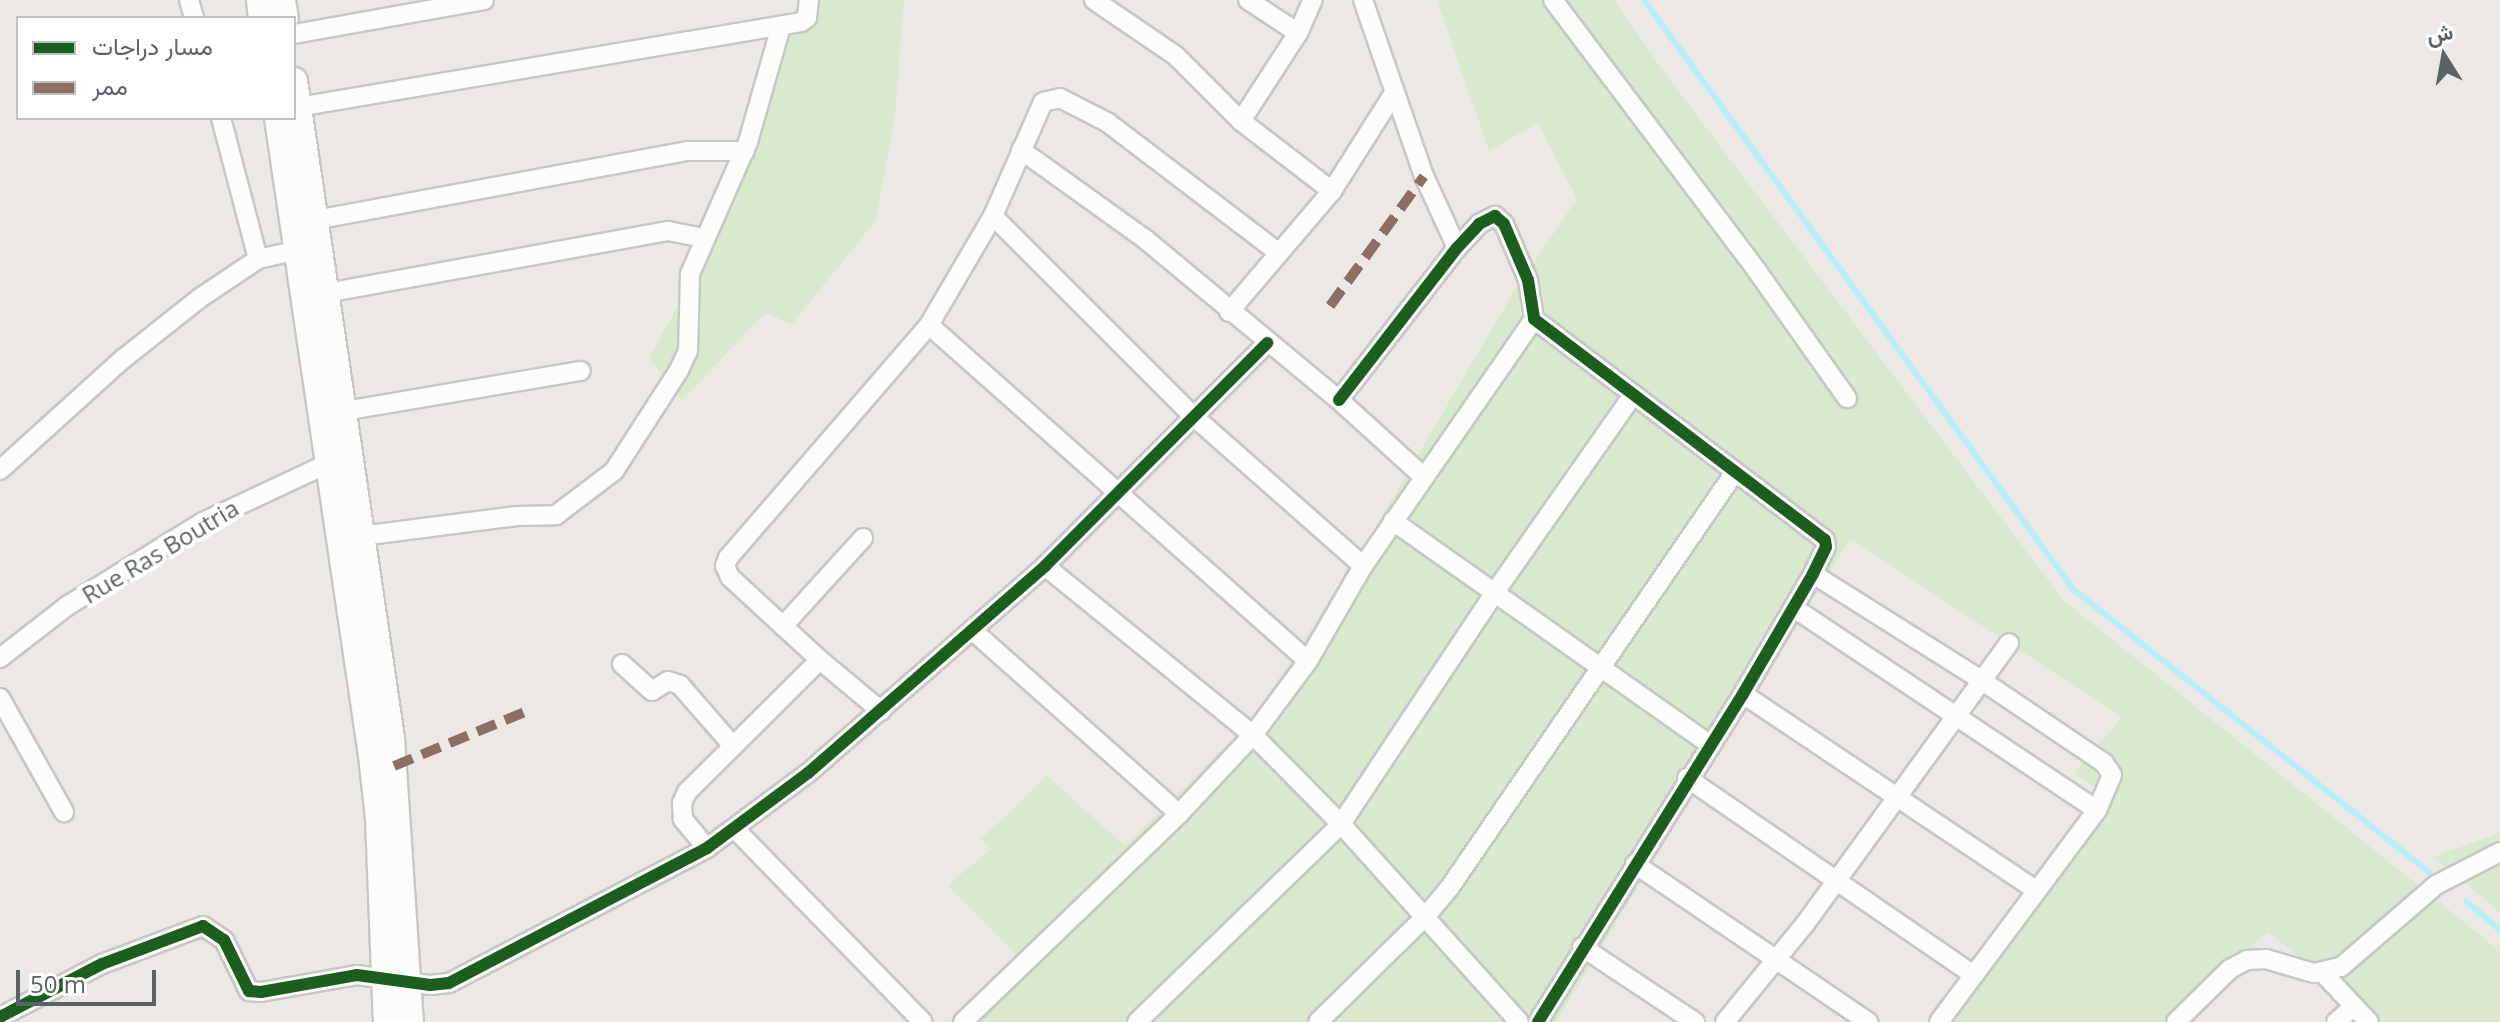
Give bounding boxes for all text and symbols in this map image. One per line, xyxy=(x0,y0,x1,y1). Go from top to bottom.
text: ش xyxy=(2424,15,2455,50)
legend xyxy=(16,16,296,120)
north arrow xyxy=(2404,16,2484,96)
text: مسار دراجات xyxy=(92,29,213,62)
text: ممر xyxy=(92,69,128,102)
street label: Rue Ras Boutria xyxy=(77,493,243,609)
scale bar xyxy=(20,954,160,1004)
text: 50 m xyxy=(30,967,86,1000)

